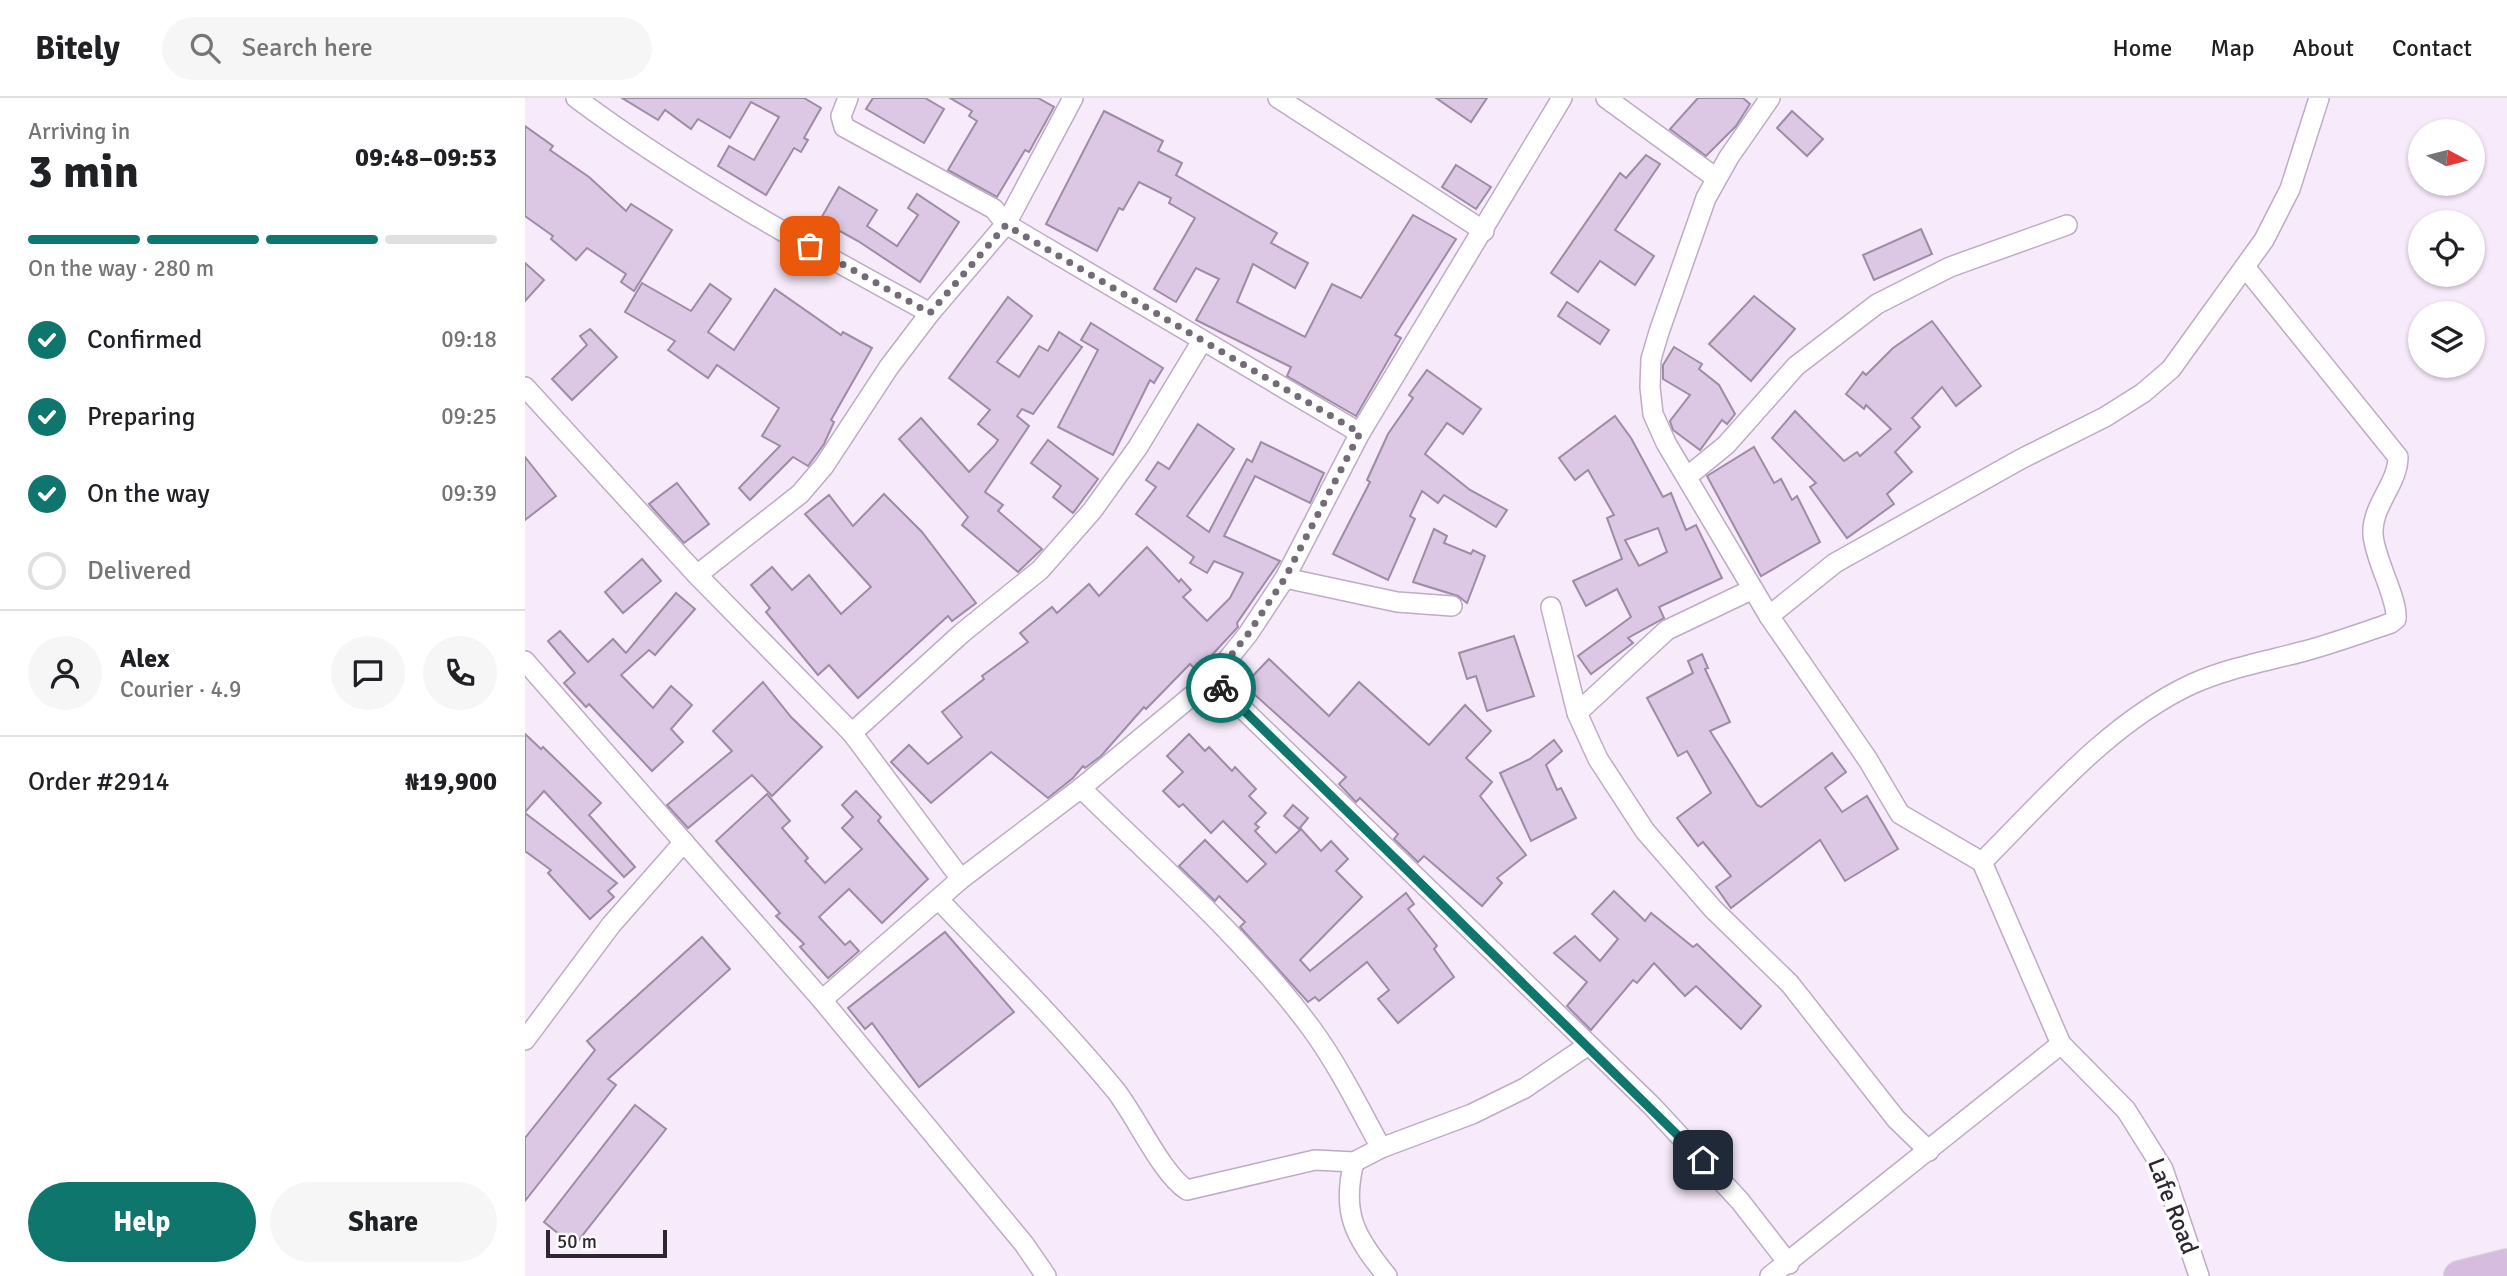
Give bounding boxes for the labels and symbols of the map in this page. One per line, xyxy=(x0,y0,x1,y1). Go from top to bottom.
north arrow xyxy=(2408,119,2485,196)
pin xyxy=(780,216,840,276)
courier xyxy=(1186,653,1256,723)
pin xyxy=(1673,1130,1733,1190)
street label: Lafe Road xyxy=(2141,1154,2205,1258)
scale bar xyxy=(546,1227,667,1259)

